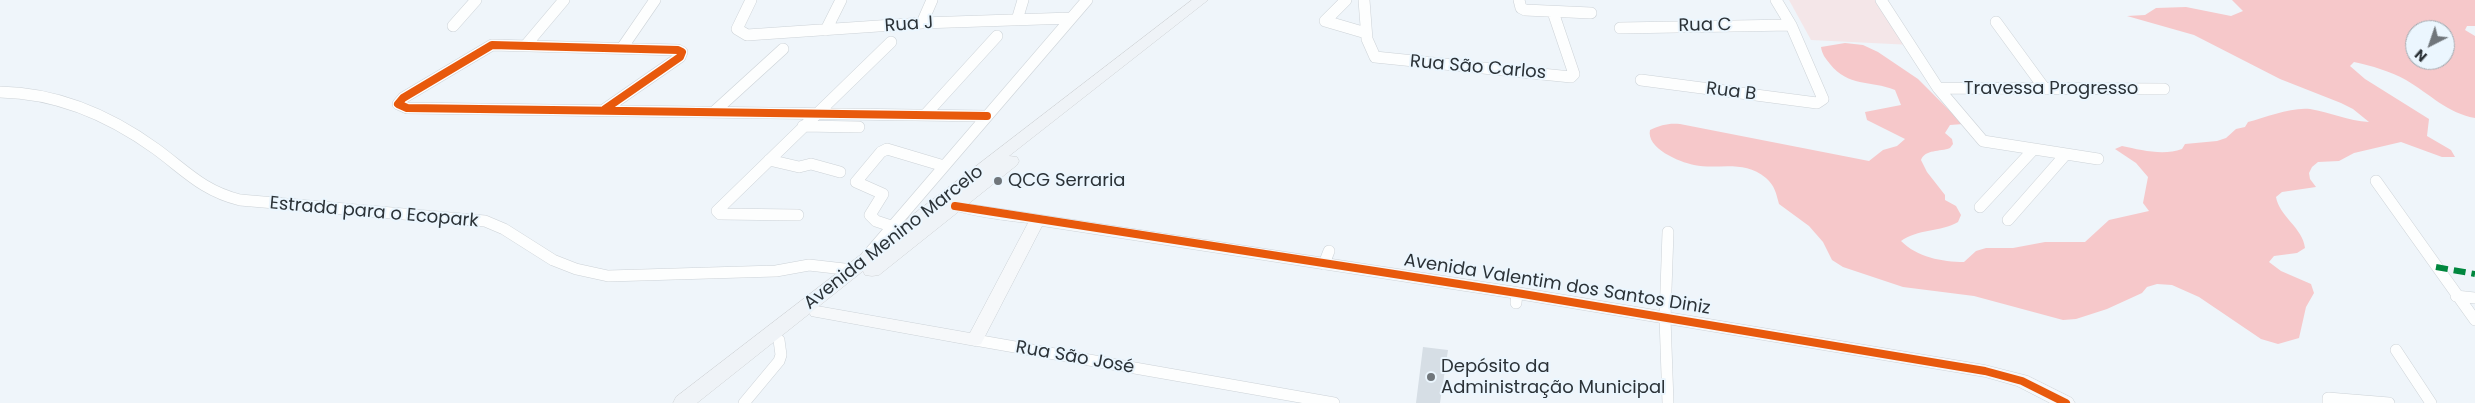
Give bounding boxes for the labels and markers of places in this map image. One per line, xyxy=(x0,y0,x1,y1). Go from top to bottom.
place label: QCG Serraria xyxy=(1008,170,1126,192)
marker: QCG Serraria xyxy=(992,175,1004,187)
place label: Depósito da Administração Municipal xyxy=(1441,356,1666,398)
marker: Depósito da Administração Municipal xyxy=(1425,371,1437,383)

